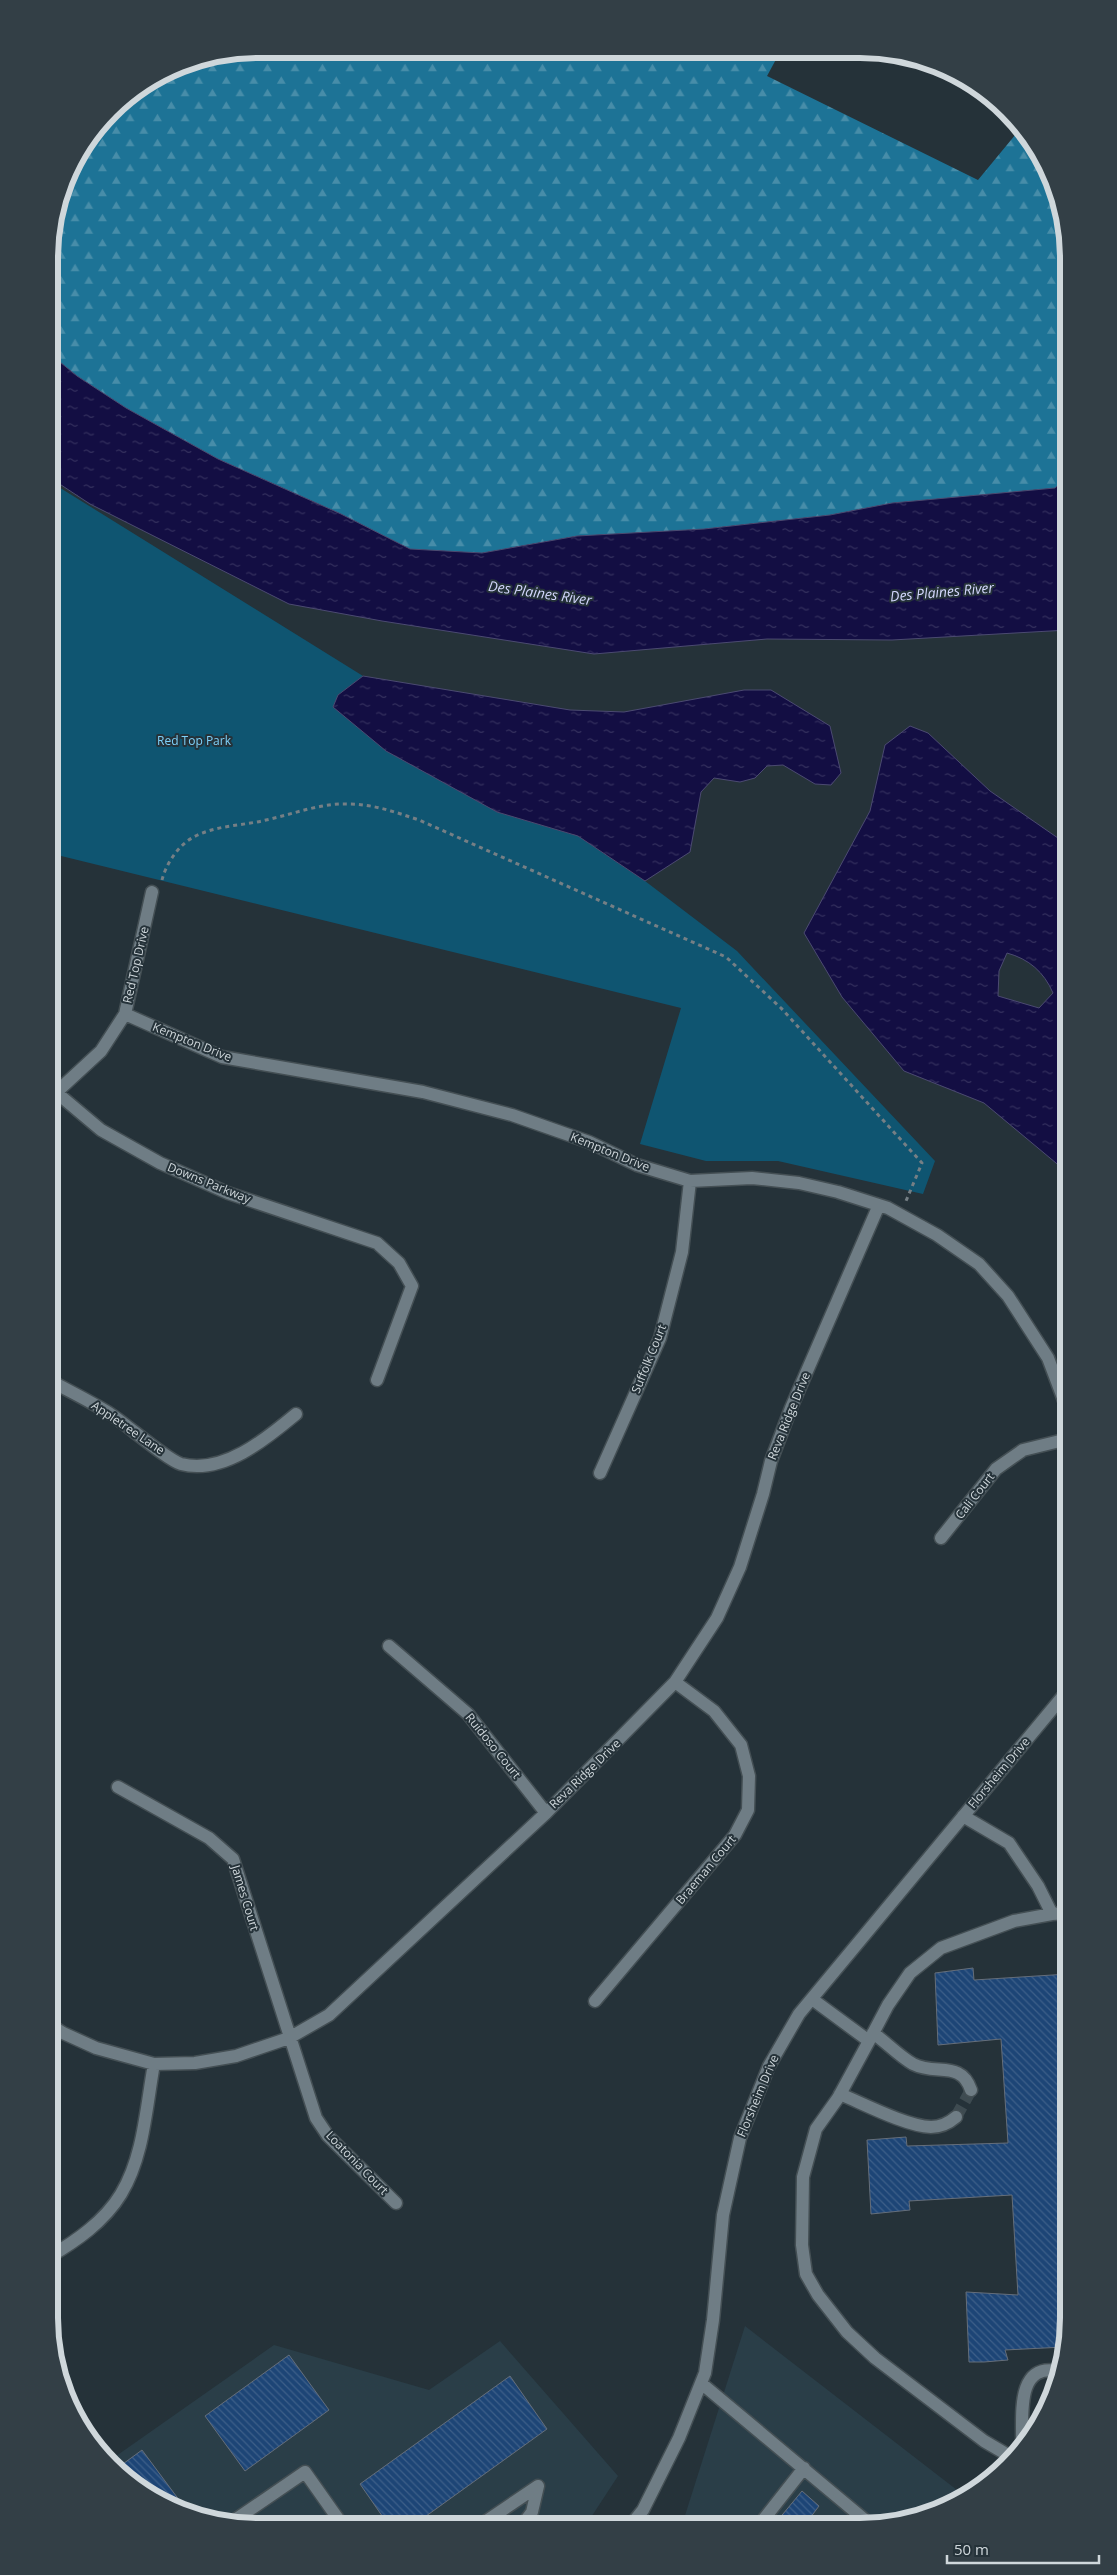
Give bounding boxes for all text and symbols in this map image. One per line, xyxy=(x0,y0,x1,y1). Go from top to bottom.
water label: Des Plaines River xyxy=(487,576,593,609)
water label: Des Plaines River xyxy=(889,577,995,606)
park label: Red Top Park xyxy=(157,732,232,749)
street label: Red Top Drive xyxy=(118,925,153,1005)
street label: Kempton Drive xyxy=(150,1018,234,1065)
street label: Kempton Drive xyxy=(568,1128,652,1175)
street label: Downs Parkway xyxy=(165,1158,254,1207)
street label: Suffolk Court xyxy=(627,1322,670,1396)
street label: Reva Ridge Drive xyxy=(763,1369,814,1462)
street label: Appletree Lane xyxy=(88,1397,168,1459)
street label: Cali Court xyxy=(951,1469,998,1522)
street label: Ruidoso Court xyxy=(462,1709,525,1782)
street label: Florsheim Drive xyxy=(964,1733,1034,1812)
street label: Reva Ridge Drive xyxy=(545,1735,624,1812)
street label: Braeman Court xyxy=(672,1831,740,1908)
street label: James Court xyxy=(227,1862,264,1933)
street label: Florsheim Drive xyxy=(733,2052,783,2140)
street label: Loatonia Court xyxy=(322,2127,392,2198)
scale bar xyxy=(947,2532,1100,2564)
text: 50 m xyxy=(954,2539,989,2559)

